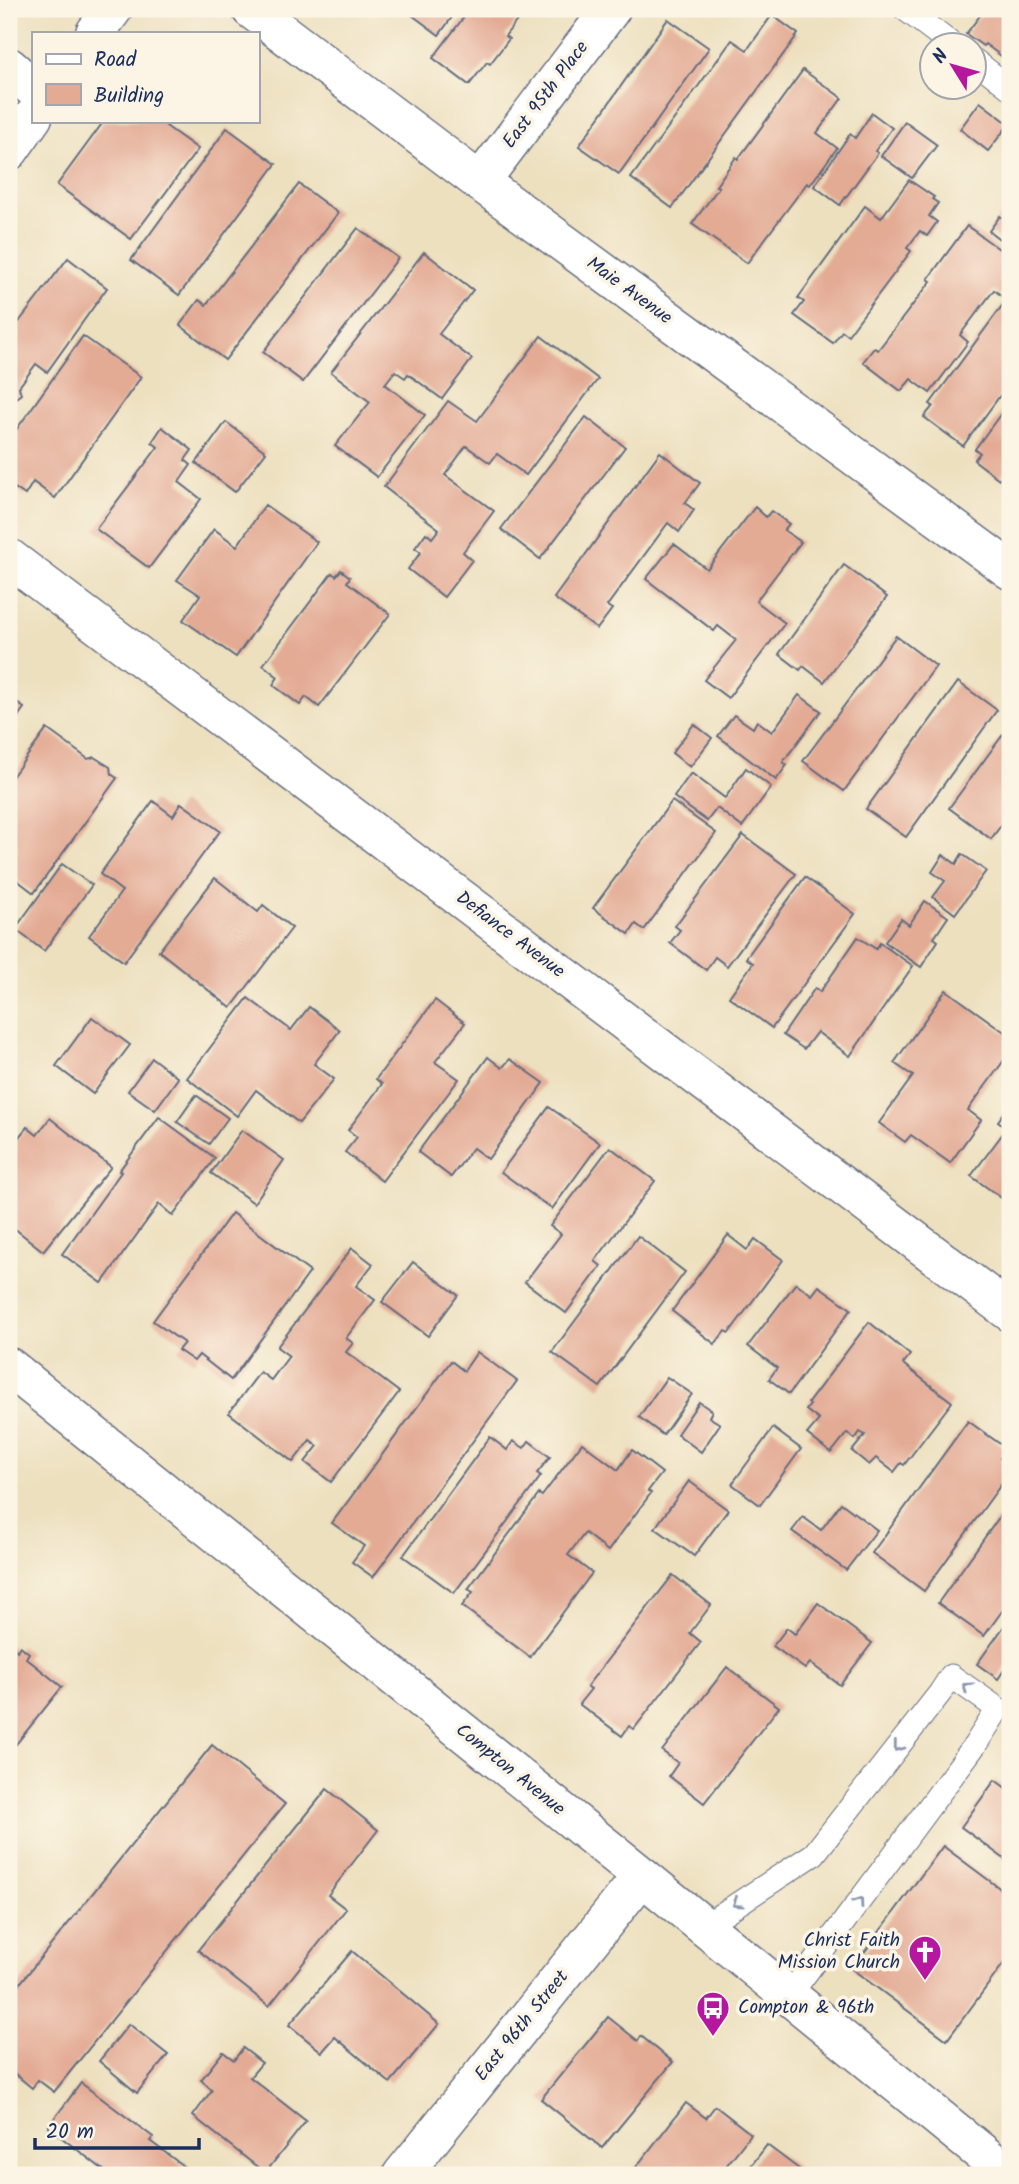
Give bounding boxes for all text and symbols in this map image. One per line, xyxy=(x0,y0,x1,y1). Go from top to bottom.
legend xyxy=(32,32,259,122)
north arrow xyxy=(918,32,988,102)
street label: East 95th Place xyxy=(495,34,597,155)
text: N xyxy=(925,43,957,71)
text: Road xyxy=(94,44,137,77)
text: Building xyxy=(94,80,164,113)
street label: Maie Avenue xyxy=(580,249,679,333)
street label: Defiance Avenue xyxy=(449,884,571,986)
one-way arrow xyxy=(962,1683,975,1695)
street label: Compton Avenue xyxy=(449,1716,572,1824)
one-way arrow xyxy=(894,1739,907,1751)
one-way arrow xyxy=(732,1895,745,1908)
one-way arrow xyxy=(851,1898,864,1910)
place label: Christ Faith Mission Church xyxy=(778,1926,900,1978)
church icon: Christ Faith Mission Church xyxy=(906,1933,944,1982)
street label: East 96th Street xyxy=(467,1963,577,2088)
bus stop icon: Compton & 96th xyxy=(694,1989,732,2038)
place label: Compton & 96th xyxy=(738,1993,874,2023)
scale bar xyxy=(35,2107,200,2151)
text: 20 m xyxy=(46,2116,94,2149)

